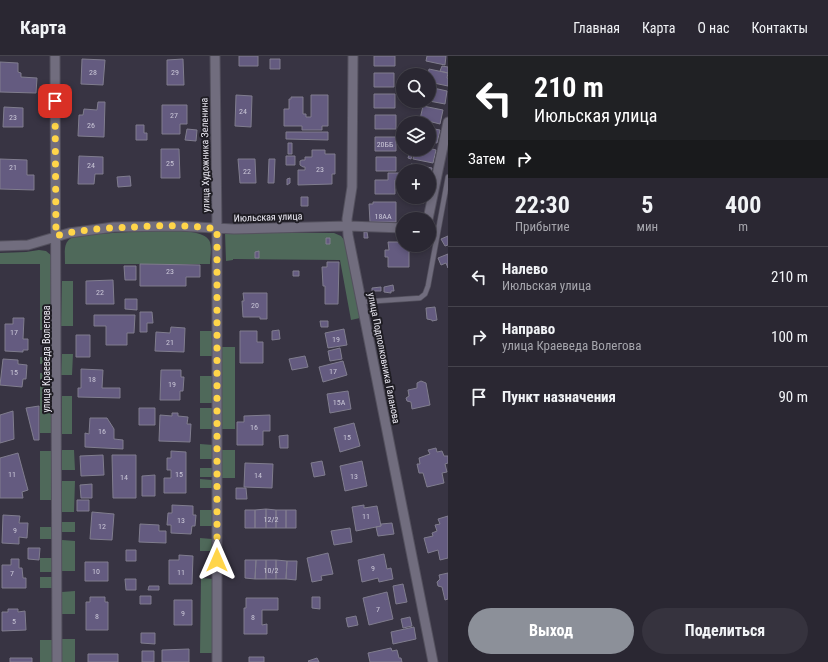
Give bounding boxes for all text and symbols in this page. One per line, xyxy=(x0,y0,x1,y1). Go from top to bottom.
text: Карта xyxy=(20,16,66,39)
text: Главная xyxy=(573,20,620,36)
text: Карта xyxy=(642,20,675,36)
text: О нас xyxy=(697,20,729,36)
text: Контакты xyxy=(751,20,808,36)
house number: 28 xyxy=(89,68,97,77)
house number: 29 xyxy=(171,68,179,77)
map controls xyxy=(396,68,436,252)
button: search xyxy=(396,68,436,108)
text: 210 m xyxy=(534,71,604,104)
icon: left xyxy=(468,72,520,124)
pin xyxy=(38,84,72,118)
icon: arrive xyxy=(44,90,66,112)
street label: улица Художника Зеленина xyxy=(198,97,211,212)
text: Июльская улица xyxy=(534,105,658,126)
house number: 24 xyxy=(239,107,247,116)
house number: 27 xyxy=(170,111,178,120)
house number: 23 xyxy=(9,113,17,122)
button: layers xyxy=(396,116,436,156)
house number: 26 xyxy=(87,121,95,130)
house number: 20ББ xyxy=(377,140,394,149)
icon: right xyxy=(513,148,535,170)
text: Затем xyxy=(468,150,505,168)
house number: 25 xyxy=(166,159,174,168)
house number: 24 xyxy=(87,161,95,170)
house number: 21 xyxy=(9,163,17,172)
button: + xyxy=(396,164,436,204)
house number: 23 xyxy=(316,165,324,174)
house number: 22 xyxy=(243,167,251,176)
text: 22:30 xyxy=(515,191,570,219)
text: 5 xyxy=(641,191,653,219)
text: 400 xyxy=(725,191,761,219)
street label: Июльская улица xyxy=(234,210,303,224)
house number: 18АА xyxy=(374,212,392,221)
button: − xyxy=(396,212,436,252)
text: Прибытие xyxy=(515,219,570,234)
text: мин xyxy=(637,219,658,234)
text: m xyxy=(738,219,748,234)
text: Налево xyxy=(502,260,548,278)
icon: left xyxy=(468,266,490,288)
house number: 23 xyxy=(166,267,174,276)
text: 210 m xyxy=(771,268,808,286)
text: Июльская улица xyxy=(502,278,591,293)
house number: 22 xyxy=(96,288,104,297)
street label: улица Подполковника Галанова xyxy=(366,292,402,425)
house number: 20 xyxy=(251,301,259,310)
street label: улица Краеведа Волегова xyxy=(41,305,52,413)
text: Направо xyxy=(502,320,555,338)
icon: right xyxy=(468,326,490,348)
house number: 17 xyxy=(10,328,18,337)
text: 100 m xyxy=(771,328,808,346)
house number: 19 xyxy=(332,335,340,344)
house number: 21 xyxy=(166,338,174,347)
text: улица Краеведа Волегова xyxy=(502,338,641,353)
house number: 17 xyxy=(329,367,337,376)
house number: 15 xyxy=(10,368,18,377)
house number: 18 xyxy=(88,375,96,384)
house number: 19 xyxy=(168,380,176,389)
icon: arrive xyxy=(468,386,490,408)
text: Пункт назначения xyxy=(502,388,616,406)
text: 90 m xyxy=(778,388,808,406)
house number: 15А xyxy=(333,398,346,407)
house number: 16 xyxy=(250,423,258,432)
house number: 16 xyxy=(98,427,106,436)
house number: 15 xyxy=(343,433,351,442)
house number: 11 xyxy=(8,470,16,479)
house number: 15 xyxy=(175,470,183,479)
house number: 14 xyxy=(254,471,262,480)
house number: 13 xyxy=(350,472,358,481)
house number: 14 xyxy=(120,473,128,482)
house number: 11 xyxy=(362,512,370,521)
house number: 12/2 xyxy=(264,515,278,524)
house number: 13 xyxy=(177,516,185,525)
house number: 12 xyxy=(98,522,106,531)
house number: 9 xyxy=(13,526,17,535)
position arrow xyxy=(196,539,238,581)
house number: 9 xyxy=(371,564,375,573)
house number: 10/2 xyxy=(264,566,278,575)
house number: 10 xyxy=(92,567,100,576)
house number: 11 xyxy=(177,568,185,577)
house number: 7 xyxy=(10,569,14,578)
house number: 7 xyxy=(376,605,380,614)
button: Выход xyxy=(468,608,634,654)
button: Поделиться xyxy=(642,608,808,654)
house number: 9 xyxy=(181,609,185,618)
house number: 8 xyxy=(95,612,99,621)
house number: 8 xyxy=(251,613,255,622)
house number: 5 xyxy=(12,617,16,626)

